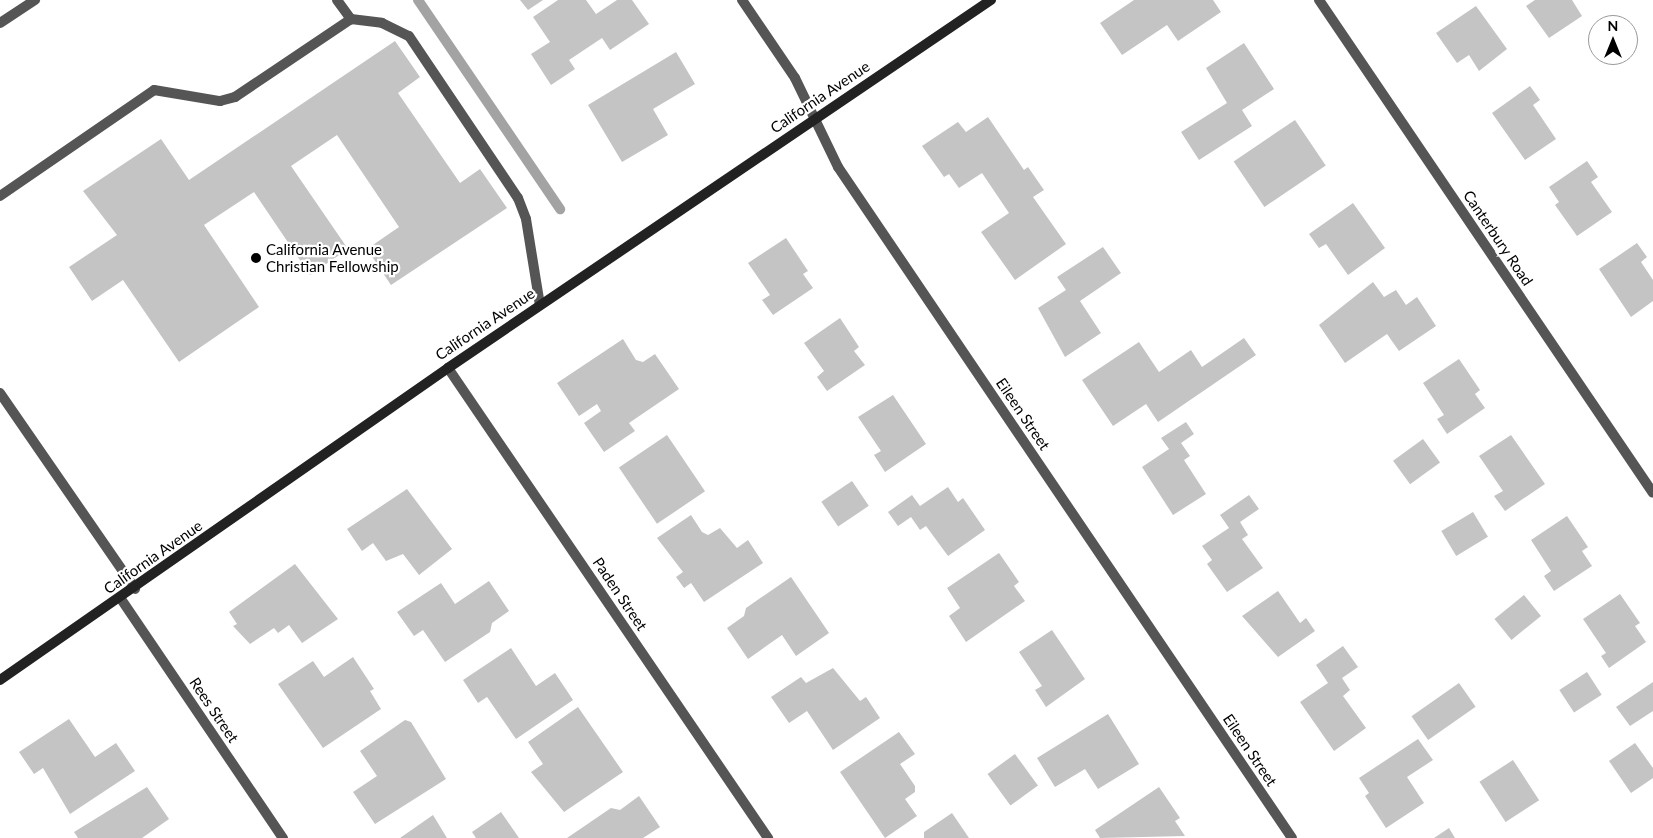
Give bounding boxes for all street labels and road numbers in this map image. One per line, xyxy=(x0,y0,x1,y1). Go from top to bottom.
street label: California Avenue xyxy=(767,57,873,137)
street label: Canterbury Road xyxy=(1459,187,1537,289)
street label: California Avenue xyxy=(432,284,538,364)
street label: Eileen Street xyxy=(992,374,1054,454)
street label: California Avenue xyxy=(100,516,206,598)
street label: Paden Street xyxy=(589,554,651,634)
street label: Rees Street xyxy=(186,674,242,746)
street label: Eileen Street xyxy=(1219,710,1281,790)

